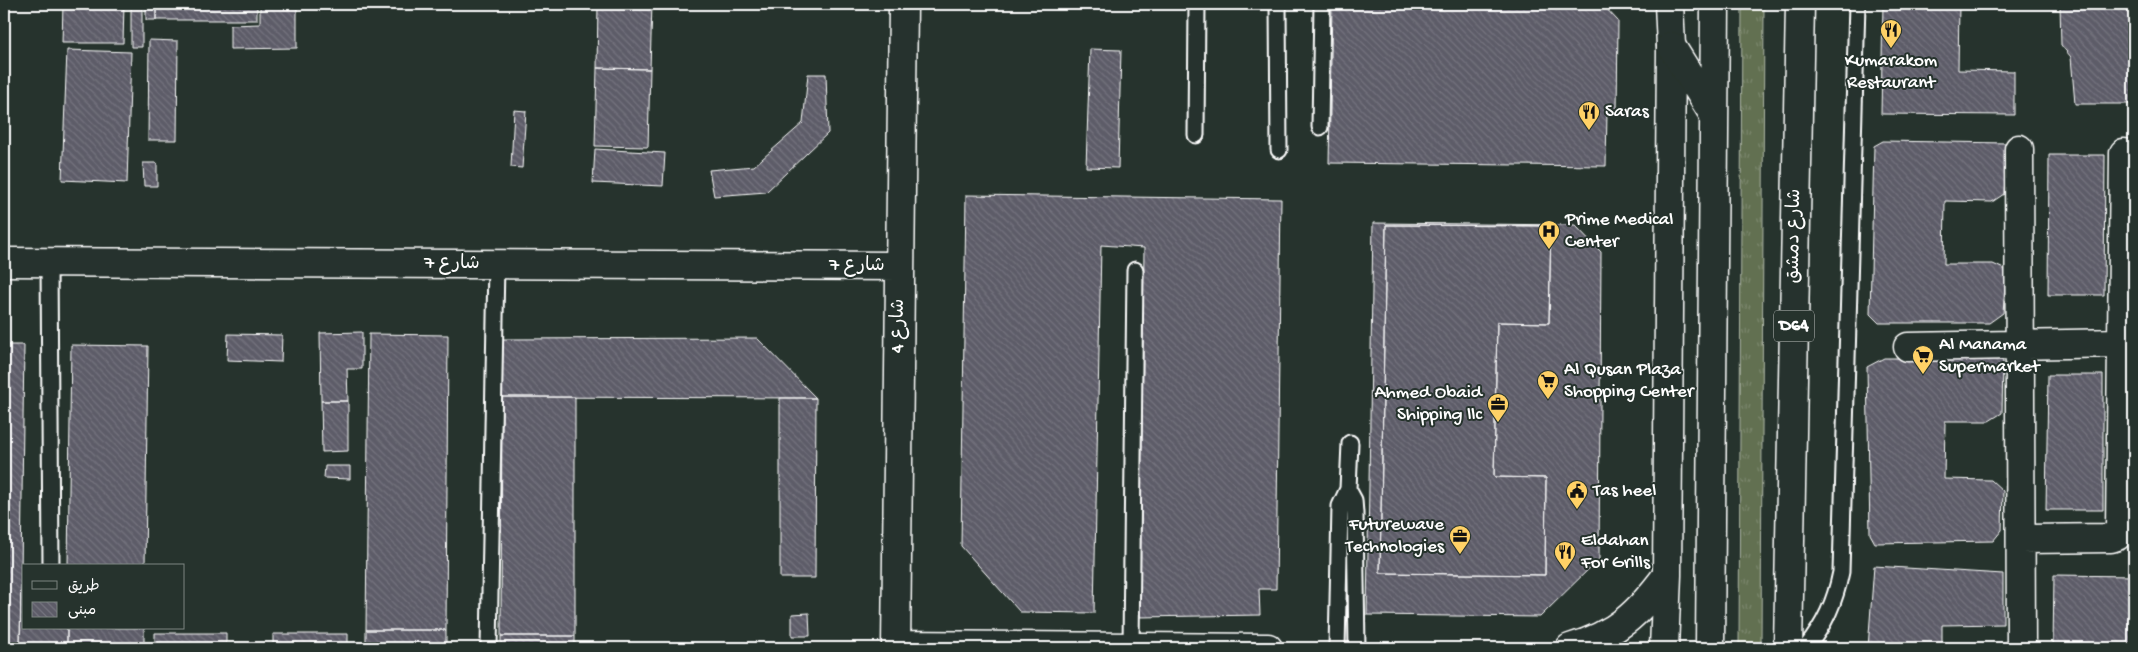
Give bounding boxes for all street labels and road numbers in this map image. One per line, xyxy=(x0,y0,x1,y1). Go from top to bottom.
street label: شارع دمشق xyxy=(1783,188,1807,284)
street label: شارع 7 xyxy=(423,253,480,276)
street label: شارع 7 xyxy=(828,255,885,278)
street label: شارع 4 xyxy=(887,298,911,354)
road number: D64 xyxy=(1774,310,1814,342)

